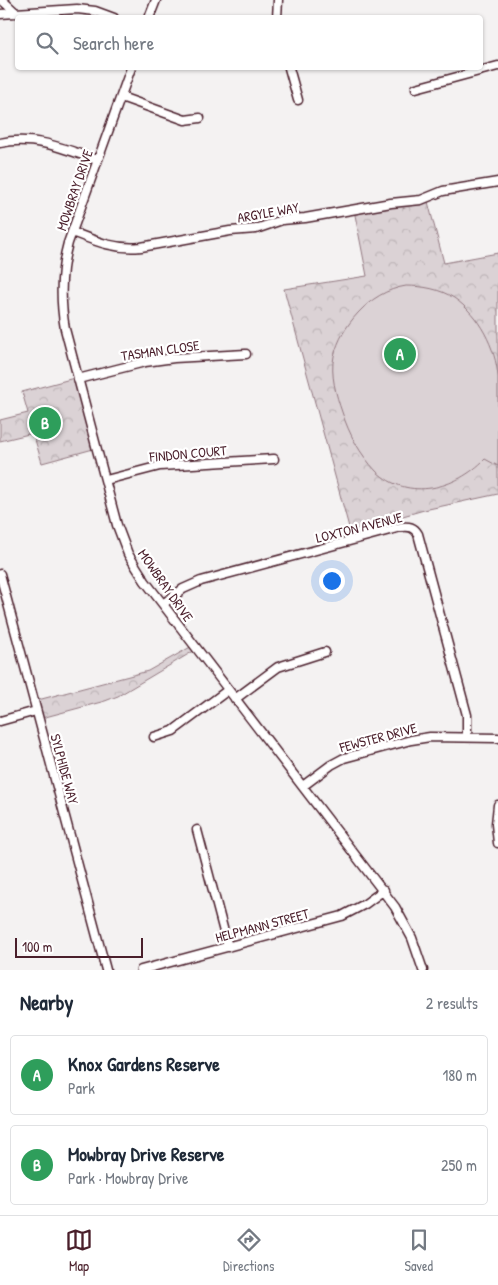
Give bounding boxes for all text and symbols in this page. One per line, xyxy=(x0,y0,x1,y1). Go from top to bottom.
search box xyxy=(15,15,483,70)
icon: search xyxy=(33,29,61,57)
text: Search here xyxy=(73,30,154,56)
street label: MOWBRAY DRIVE xyxy=(51,147,97,233)
street label: ARGYLE WAY xyxy=(236,197,301,227)
street label: TASMAN CLOSE xyxy=(120,335,200,365)
pin: A xyxy=(384,335,416,373)
pin: B xyxy=(29,404,61,442)
street label: FINDON COURT xyxy=(148,440,228,466)
street label: LOXTON AVENUE xyxy=(314,507,404,547)
street label: MOWBRAY DRIVE xyxy=(134,545,198,625)
your location xyxy=(319,568,345,594)
street label: FEWSTER DRIVE xyxy=(336,718,419,757)
street label: SYLPHIDE WAY xyxy=(46,732,84,807)
street label: HELPMANN STREET xyxy=(213,903,311,947)
scale bar xyxy=(15,935,142,958)
text: 100 m xyxy=(22,937,52,956)
text: Nearby xyxy=(20,988,73,1017)
text: 2 results xyxy=(426,992,478,1014)
text: Knox Gardens Reserve xyxy=(68,1051,220,1077)
text: A xyxy=(33,1064,41,1086)
text: 180 m xyxy=(443,1064,477,1086)
text: Park xyxy=(68,1077,95,1099)
text: Mowbray Drive Reserve xyxy=(68,1141,224,1167)
text: B xyxy=(33,1154,41,1176)
text: 250 m xyxy=(441,1154,477,1176)
text: Park · Mowbray Drive xyxy=(68,1167,188,1189)
tab: Map xyxy=(65,1226,93,1275)
tab: Directions xyxy=(223,1226,274,1275)
tab: Saved xyxy=(404,1226,433,1275)

